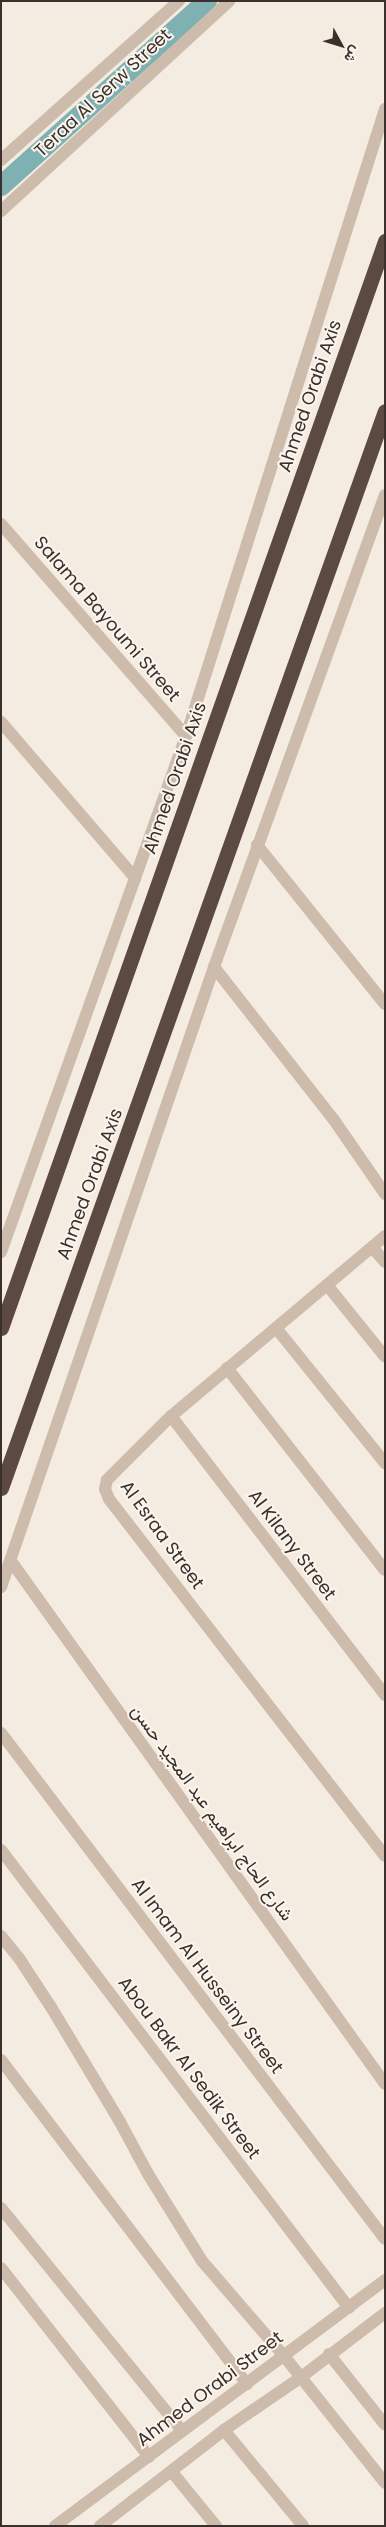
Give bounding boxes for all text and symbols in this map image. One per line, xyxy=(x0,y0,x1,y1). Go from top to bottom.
north arrow xyxy=(316,20,366,70)
street label: Teraa Al Serw Street xyxy=(30,24,176,162)
text: ش xyxy=(340,42,366,67)
street label: Ahmed Orabi Axis xyxy=(274,317,346,475)
street label: Salama Bayoumi Street xyxy=(29,532,185,706)
street label: Ahmed Orabi Axis xyxy=(139,699,211,857)
street label: Ahmed Orabi Axis xyxy=(53,1105,127,1263)
street label: Al Esraa Street xyxy=(115,1477,209,1593)
street label: Al Kilany Street xyxy=(244,1486,340,1604)
street label: شارع الحاج ابراهيم عبد المجيد حسن xyxy=(126,1701,298,1925)
street label: Al Imam Al Husseiny Street xyxy=(127,1874,287,2078)
street label: Abou Bakr Al Sedik Street xyxy=(113,1973,265,2163)
street label: Ahmed Orabi Street xyxy=(133,2327,287,2451)

